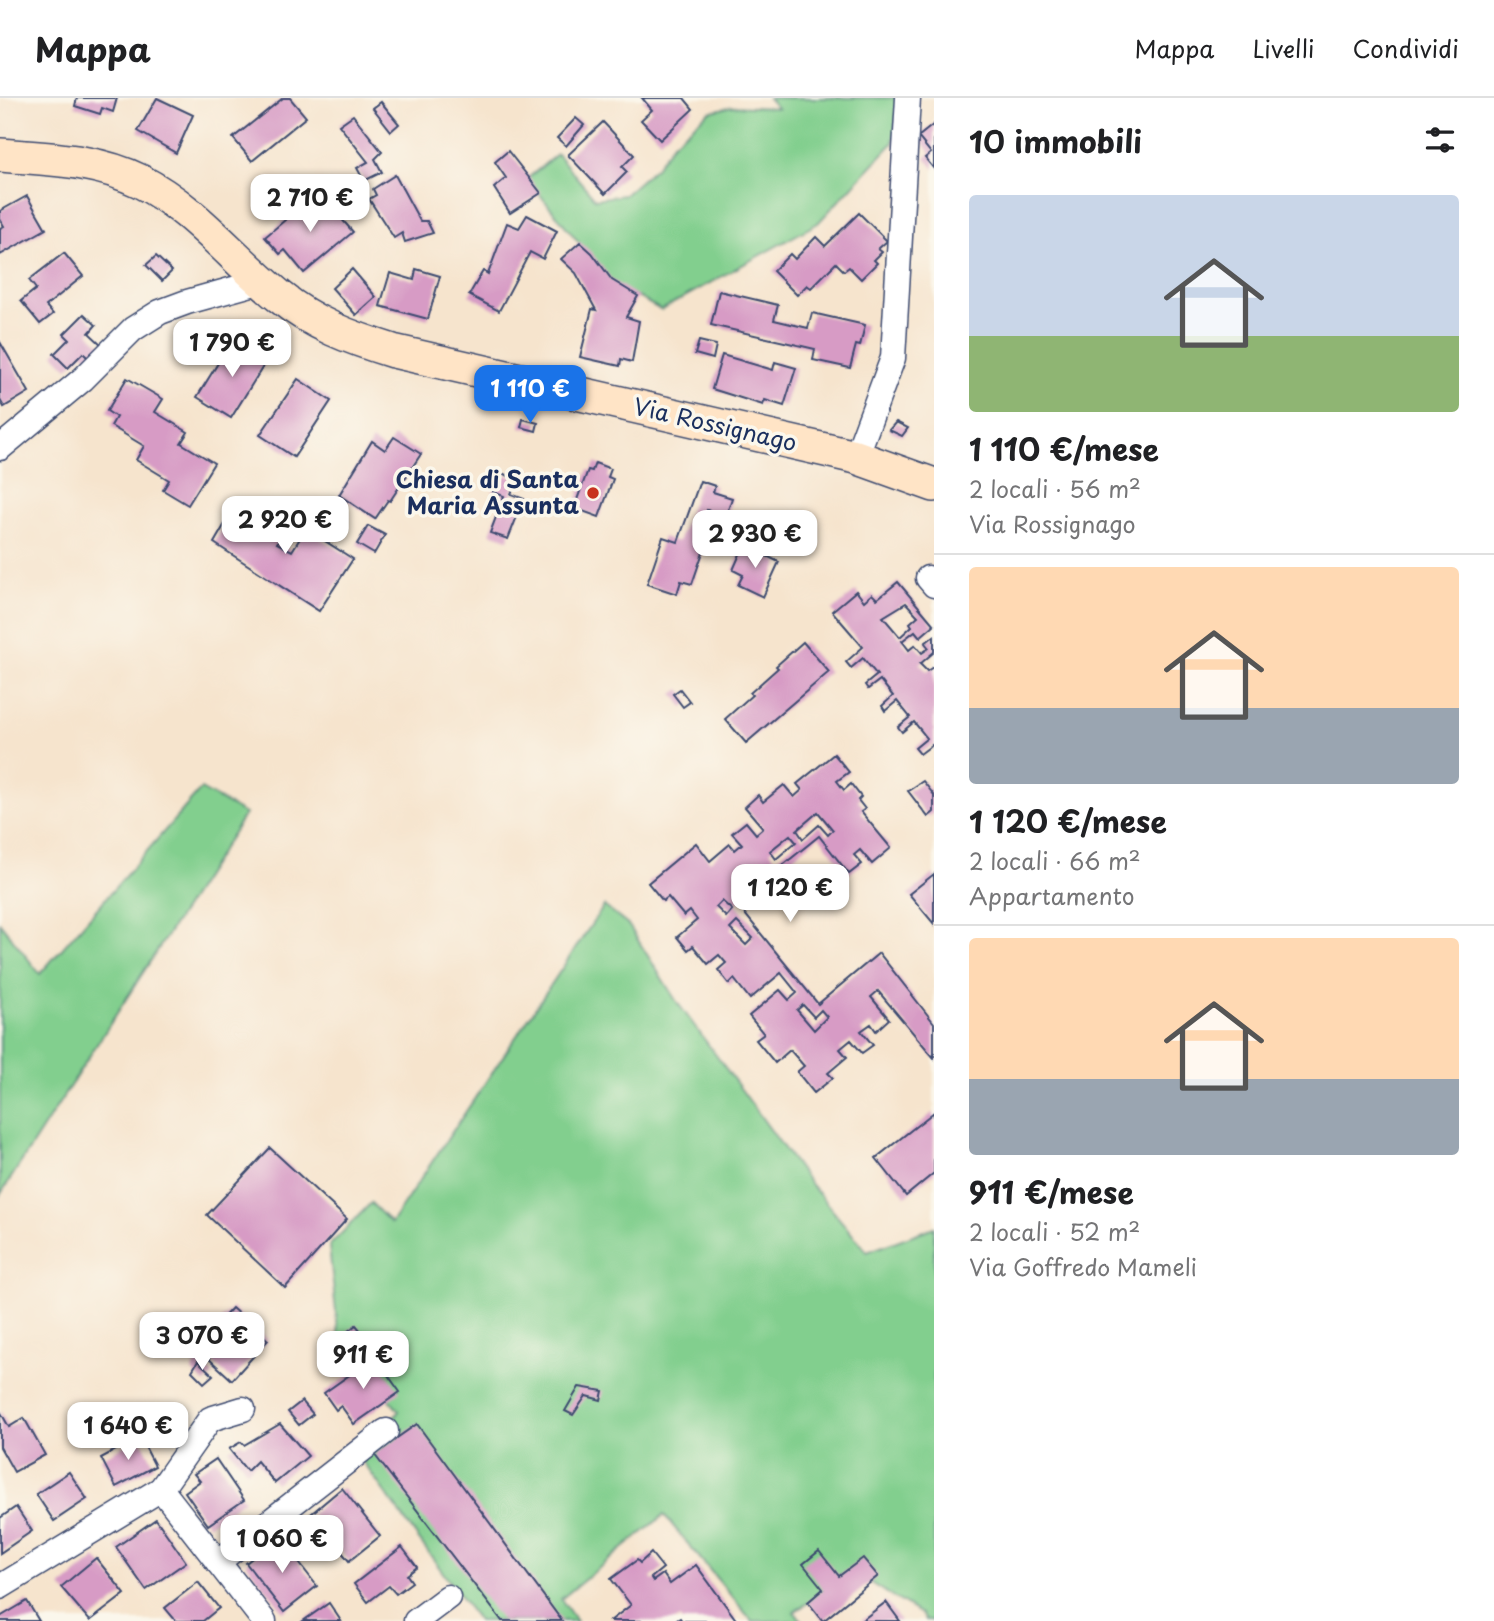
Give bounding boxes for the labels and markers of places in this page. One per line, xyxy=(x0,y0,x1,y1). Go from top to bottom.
pin: 2 710 € xyxy=(245,174,375,234)
pin: 1 790 € xyxy=(167,320,297,379)
pin: 1 110 € xyxy=(465,366,595,425)
place label: Chiesa di Santa Maria Assunta xyxy=(395,461,579,522)
marker: Chiesa di Santa Maria Assunta xyxy=(585,485,601,501)
pin: 2 920 € xyxy=(220,496,350,556)
pin: 2 930 € xyxy=(690,510,820,570)
pin: 1 120 € xyxy=(725,864,855,924)
pin: 3 070 € xyxy=(137,1312,267,1372)
pin: 911 € xyxy=(314,1332,412,1391)
pin: 1 640 € xyxy=(63,1402,193,1462)
pin: 1 060 € xyxy=(217,1516,347,1575)

